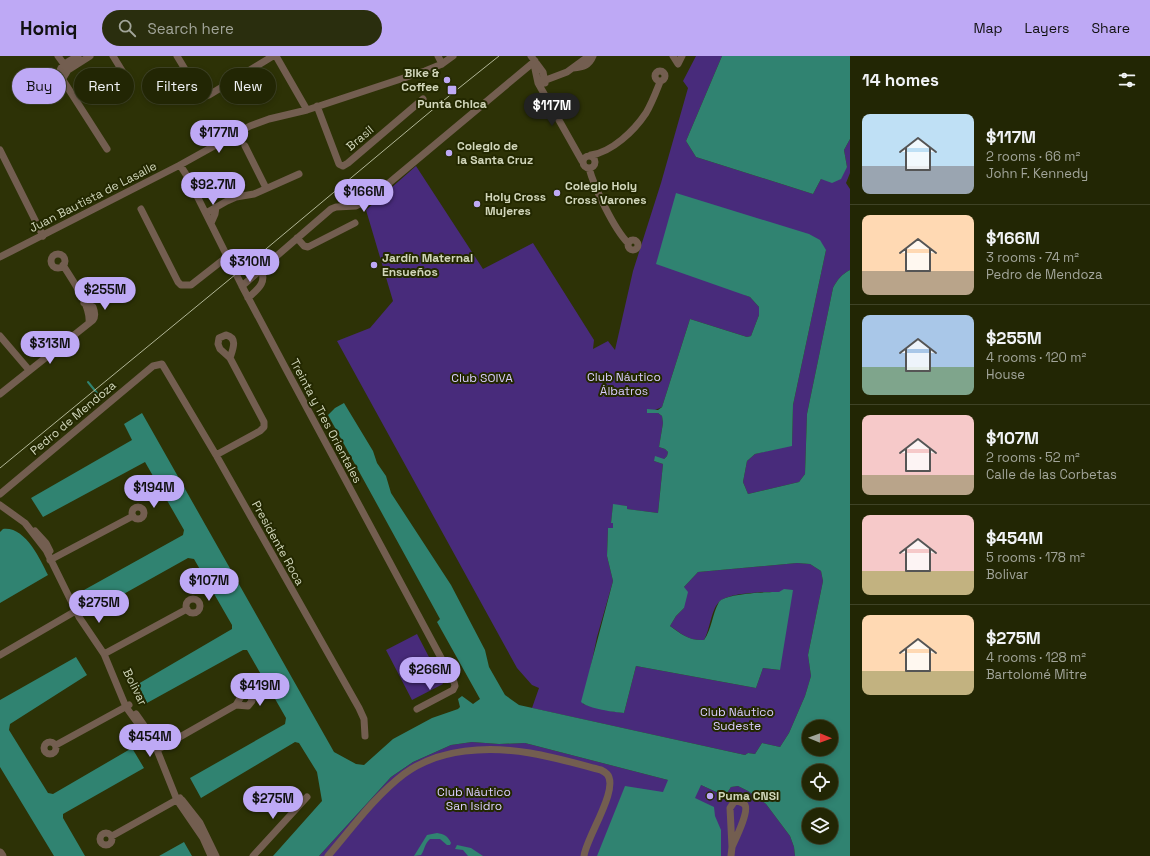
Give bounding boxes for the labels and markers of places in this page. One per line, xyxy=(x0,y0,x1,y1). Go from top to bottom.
place label: Bike & Coffee xyxy=(401,65,439,95)
marker: Bike & Coffee xyxy=(442,75,452,85)
marker: Punta Chica xyxy=(446,84,458,96)
pin: $117M xyxy=(524,93,580,127)
place label: Punta Chica xyxy=(417,96,487,112)
pin: $177M xyxy=(191,120,247,154)
place label: Colegio de la Santa Cruz xyxy=(457,138,533,168)
marker: Colegio de la Santa Cruz xyxy=(444,148,454,158)
pin: $92.7M xyxy=(180,172,246,206)
place label: Colegio Holy Cross Varones xyxy=(565,178,647,208)
pin: $166M xyxy=(336,179,392,213)
marker: Colegio Holy Cross Varones xyxy=(552,188,562,198)
place label: Holy Cross Mujeres xyxy=(485,189,546,219)
marker: Holy Cross Mujeres xyxy=(472,199,482,209)
pin: $310M xyxy=(222,249,278,283)
place label: Jardín Maternal Ensueños xyxy=(382,250,473,280)
marker: Jardín Maternal Ensueños xyxy=(369,260,379,270)
pin: $255M xyxy=(77,277,133,311)
pin: $313M xyxy=(22,331,78,365)
pin: $194M xyxy=(126,475,182,509)
pin: $107M xyxy=(181,568,237,602)
pin: $275M xyxy=(71,590,127,624)
pin: $266M xyxy=(402,657,458,691)
pin: $419M xyxy=(232,673,288,707)
pin: $454M xyxy=(122,724,178,758)
pin: $275M xyxy=(245,786,301,820)
place label: Puma CNSI xyxy=(718,788,779,804)
marker: Puma CNSI xyxy=(705,791,715,801)

